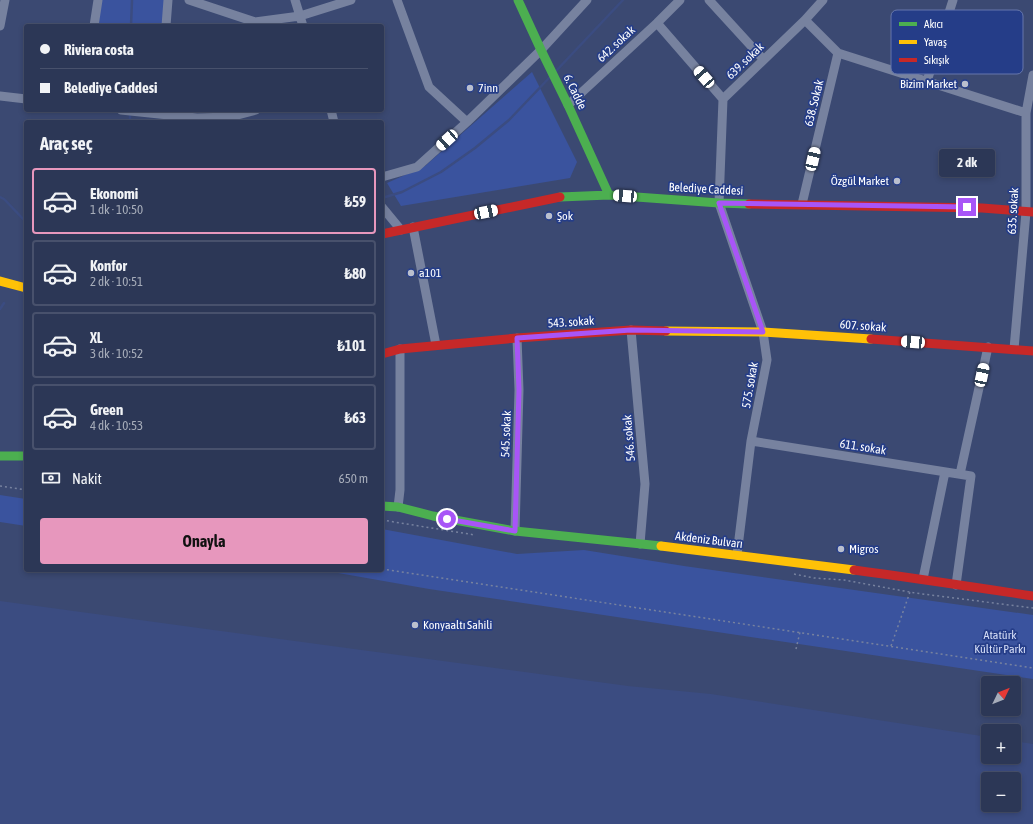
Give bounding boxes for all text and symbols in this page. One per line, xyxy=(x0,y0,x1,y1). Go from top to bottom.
legend xyxy=(891,10,1023,74)
text: Akıcı xyxy=(924,18,943,30)
street label: 642. sokak xyxy=(594,22,638,65)
text: Yavaş xyxy=(924,36,947,48)
street label: 639. sokak xyxy=(723,39,767,82)
text: Riviera costa xyxy=(64,41,134,58)
text: Sıkışık xyxy=(924,54,950,66)
car xyxy=(692,64,716,90)
street label: 6. Cadde xyxy=(561,72,589,112)
place label: Bizim Market xyxy=(900,77,958,91)
street label: 638. Sokak xyxy=(801,78,827,128)
text: Belediye Caddesi xyxy=(64,79,157,96)
marker: Bizim Market xyxy=(960,79,970,89)
place label: 7inn xyxy=(478,81,498,95)
marker: 7inn xyxy=(465,83,475,93)
car xyxy=(434,128,460,152)
text: Araç seç xyxy=(40,133,92,154)
car xyxy=(804,146,822,172)
callout: 2 dk xyxy=(939,149,995,177)
text: 2 dk xyxy=(957,155,977,170)
place label: Özgül Market xyxy=(831,174,890,188)
marker: Özgül Market xyxy=(892,176,902,186)
street label: Belediye Caddesi xyxy=(668,180,744,198)
icon: car xyxy=(42,183,78,219)
text: Ekonomi xyxy=(90,185,138,202)
street label: 635. sokak xyxy=(1005,187,1021,235)
car xyxy=(613,189,637,203)
text: ₺59 xyxy=(344,193,366,210)
route end xyxy=(958,198,976,216)
text: 1 dk · 10:50 xyxy=(90,202,143,217)
car xyxy=(473,204,499,220)
place label: Şok xyxy=(557,209,574,223)
marker: Şok xyxy=(544,211,554,221)
icon: car xyxy=(42,255,78,291)
text: Konfor xyxy=(90,257,127,274)
text: ₺80 xyxy=(344,265,366,282)
place label: a101 xyxy=(419,266,442,280)
marker: a101 xyxy=(406,268,416,278)
text: 2 dk · 10:51 xyxy=(90,274,143,289)
street label: 543. sokak xyxy=(547,313,596,331)
street label: 607. sokak xyxy=(839,317,888,335)
icon: car xyxy=(42,327,78,363)
text: XL xyxy=(90,329,103,346)
car xyxy=(901,335,925,349)
text: ₺101 xyxy=(337,337,366,354)
text: 3 dk · 10:52 xyxy=(90,346,143,361)
street label: 575. sokak xyxy=(739,360,761,409)
car xyxy=(974,362,990,388)
icon: car xyxy=(42,399,78,435)
text: Green xyxy=(90,401,123,418)
text: ₺63 xyxy=(344,409,366,426)
street label: 545. sokak xyxy=(498,410,514,458)
street label: 546. sokak xyxy=(620,413,638,462)
text: 4 dk · 10:53 xyxy=(90,418,143,433)
street label: 611. sokak xyxy=(839,436,888,458)
icon: cash xyxy=(40,467,62,489)
text: Nakit xyxy=(72,470,102,487)
text: 650 m xyxy=(339,471,368,486)
route start xyxy=(438,510,456,528)
button: Onayla xyxy=(40,518,368,564)
street label: Akdeniz Bulvarı xyxy=(674,529,744,551)
place label: Migros xyxy=(849,542,878,556)
marker: Migros xyxy=(836,544,846,554)
place label: Konyaaltı Sahili xyxy=(423,618,492,632)
marker: Konyaaltı Sahili xyxy=(410,620,420,630)
park label: Atatürk Kültür Parkı xyxy=(974,628,1026,656)
north arrow xyxy=(981,676,1021,716)
map controls xyxy=(981,676,1021,812)
button: + xyxy=(981,724,1021,764)
button: − xyxy=(981,772,1021,812)

